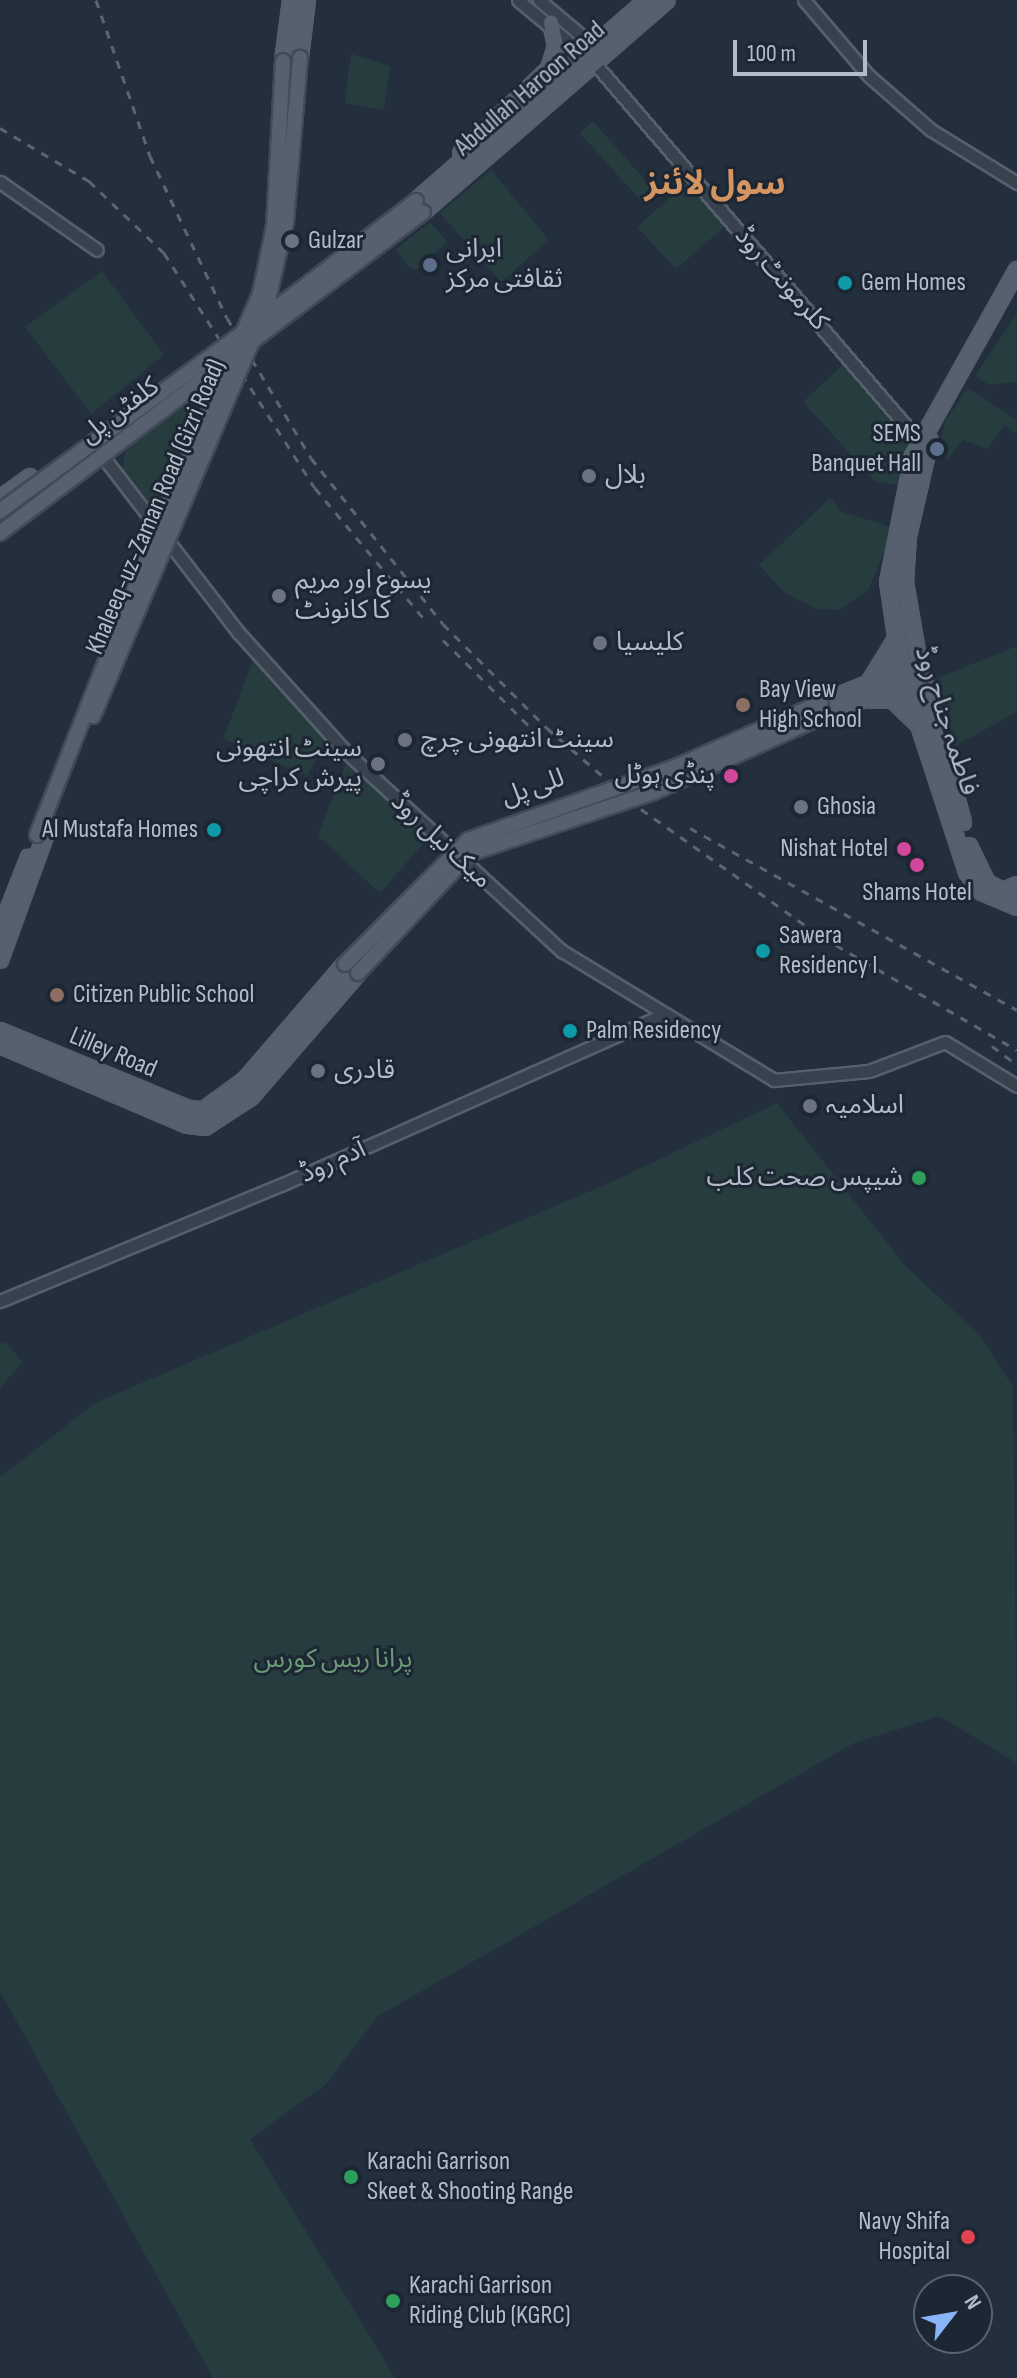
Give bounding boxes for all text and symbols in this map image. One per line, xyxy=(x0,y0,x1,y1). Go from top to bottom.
street label: Abdullah Haroon Road xyxy=(448,15,612,163)
scale bar xyxy=(737,24,871,74)
text: 100 m xyxy=(747,39,796,68)
district label: سول لائنز xyxy=(644,164,786,204)
street label: کلرمونٹ روڈ xyxy=(728,221,834,337)
place label: Gulzar xyxy=(308,225,364,257)
marker: Gulzar xyxy=(283,232,301,250)
place label: ایرانی ثقافتی مرکز xyxy=(446,234,563,296)
marker: ایرانی ثقافتی مرکز xyxy=(421,256,439,274)
place label: Gem Homes xyxy=(861,267,966,299)
marker: Gem Homes xyxy=(836,274,854,292)
street label: Khaleeq-uz-Zaman Road (Gizri Road) xyxy=(80,355,232,659)
street label: کلفٹن پل xyxy=(74,371,166,451)
place label: SEMS Banquet Hall xyxy=(811,418,921,480)
marker: SEMS Banquet Hall xyxy=(928,440,946,458)
place label: بلال xyxy=(605,460,646,492)
marker: بلال xyxy=(580,467,598,485)
place label: یسوع اور مریم کا کانونٹ xyxy=(295,565,431,626)
marker: یسوع اور مریم کا کانونٹ xyxy=(270,587,288,605)
place label: کلیسیا xyxy=(616,627,684,659)
marker: کلیسیا xyxy=(591,634,609,652)
street label: فاطمہ جناح روڈ xyxy=(907,643,985,799)
place label: Bay View High School xyxy=(759,674,862,736)
marker: Bay View High School xyxy=(734,696,752,714)
place label: سینٹ انتھونی چرچ xyxy=(421,724,614,756)
marker: سینٹ انتھونی چرچ xyxy=(396,731,414,749)
place label: سینٹ انتھونی پیرش کراچی xyxy=(216,733,362,794)
marker: سینٹ انتھونی پیرش کراچی xyxy=(369,755,387,773)
place label: پنڈی ہوٹل xyxy=(615,760,715,792)
street label: للی پل xyxy=(497,763,569,813)
marker: پنڈی ہوٹل xyxy=(722,767,740,785)
street label: میک نیل روڈ xyxy=(384,787,498,895)
place label: Ghosia xyxy=(817,791,876,823)
marker: Ghosia xyxy=(792,798,810,816)
place label: Al Mustafa Homes xyxy=(42,814,198,846)
marker: Al Mustafa Homes xyxy=(205,821,223,839)
place label: Nishat Hotel xyxy=(780,833,888,865)
marker: Nishat Hotel xyxy=(895,840,913,858)
marker: Shams Hotel xyxy=(908,856,926,874)
place label: Shams Hotel xyxy=(862,877,972,909)
place label: Sawera Residency I xyxy=(779,920,877,982)
marker: Sawera Residency I xyxy=(754,942,772,960)
place label: Citizen Public School xyxy=(73,979,254,1011)
marker: Citizen Public School xyxy=(48,986,66,1004)
place label: Palm Residency xyxy=(586,1015,721,1047)
street label: Lilley Road xyxy=(65,1021,161,1085)
marker: Palm Residency xyxy=(561,1022,579,1040)
place label: قادری xyxy=(334,1055,395,1087)
marker: قادری xyxy=(309,1062,327,1080)
place label: اسلامیہ xyxy=(826,1090,904,1122)
marker: اسلامیہ xyxy=(801,1097,819,1115)
street label: آدم روڈ xyxy=(295,1134,371,1190)
place label: شیپس صحت کلب xyxy=(707,1162,903,1194)
marker: شیپس صحت کلب xyxy=(910,1169,928,1187)
park label: پرانا ریس کورس xyxy=(253,1644,413,1676)
place label: Karachi Garrison Skeet & Shooting Range xyxy=(367,2146,574,2208)
marker: Karachi Garrison Skeet & Shooting Range xyxy=(342,2168,360,2186)
place label: Navy Shifa Hospital xyxy=(858,2206,950,2268)
marker: Navy Shifa Hospital xyxy=(957,2226,979,2248)
place label: Karachi Garrison Riding Club (KGRC) xyxy=(409,2270,571,2332)
north arrow xyxy=(913,2274,993,2354)
text: N xyxy=(958,2290,987,2314)
marker: Karachi Garrison Riding Club (KGRC) xyxy=(384,2292,402,2310)

